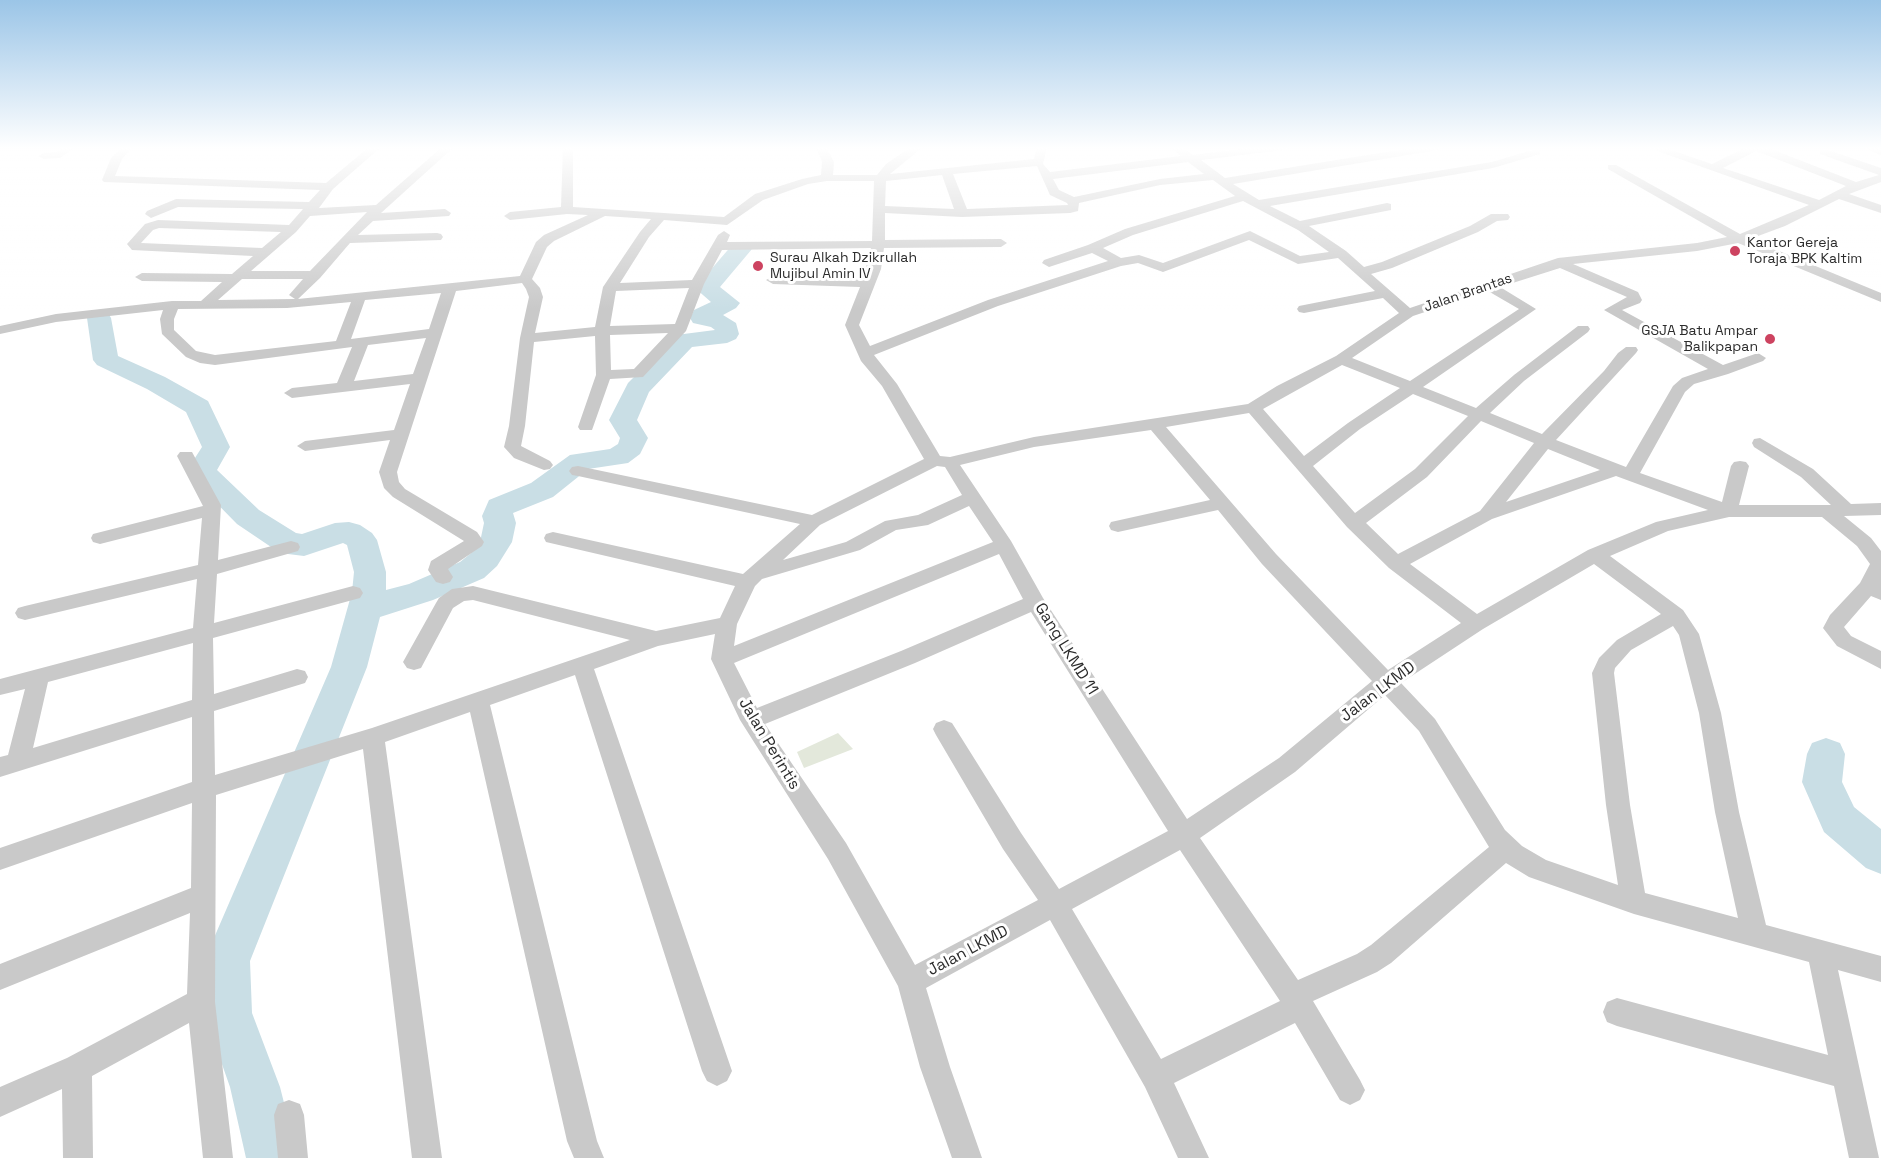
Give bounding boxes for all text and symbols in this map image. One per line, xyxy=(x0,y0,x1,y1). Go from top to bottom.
place label: Kantor Gereja Toraja BPK Kaltim xyxy=(1747,235,1862,268)
marker: Kantor Gereja Toraja BPK Kaltim xyxy=(1728,244,1742,258)
place label: Surau Alkah Dzikrullah Mujibul Amin IV xyxy=(770,250,917,282)
marker: Surau Alkah Dzikrullah Mujibul Amin IV xyxy=(751,259,765,273)
street label: Jalan Brantas xyxy=(1422,270,1514,316)
place label: GSJA Batu Ampar Balikpapan xyxy=(1641,323,1758,356)
marker: GSJA Batu Ampar Balikpapan xyxy=(1763,332,1777,346)
street label: Gang LKMD 11 xyxy=(1030,600,1102,698)
street label: Jalan LKMD xyxy=(1337,658,1419,726)
street label: Jalan Perintis xyxy=(734,695,804,793)
street label: Jalan LKMD xyxy=(925,922,1011,980)

